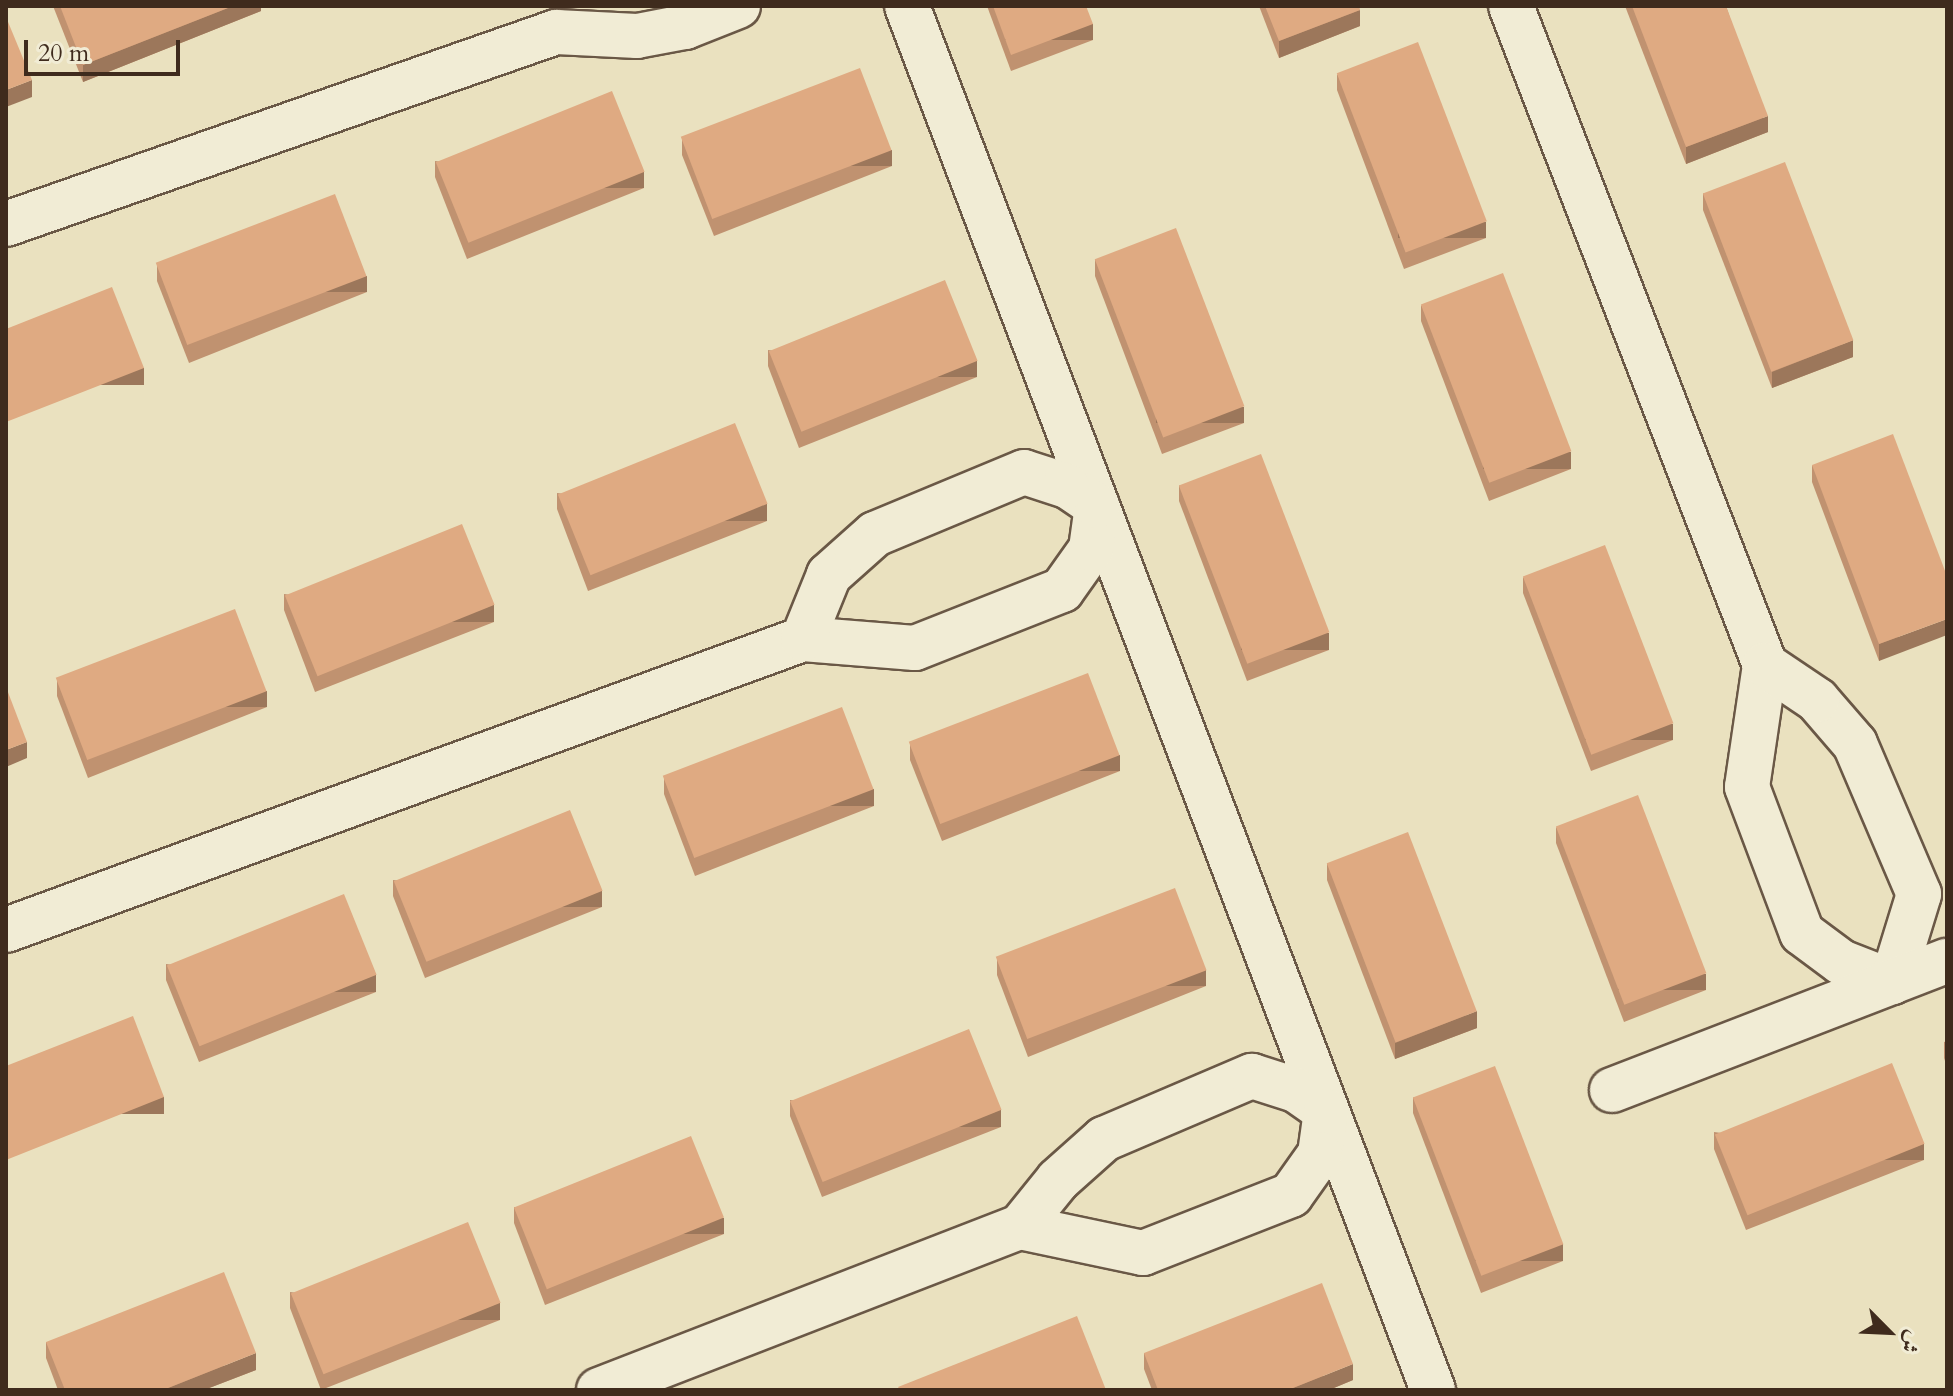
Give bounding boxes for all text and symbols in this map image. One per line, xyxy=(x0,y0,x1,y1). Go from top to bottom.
scale bar xyxy=(28,24,184,74)
text: 20 m xyxy=(38,37,89,70)
north arrow xyxy=(1849,1292,1929,1372)
text: ش xyxy=(1893,1326,1929,1358)

